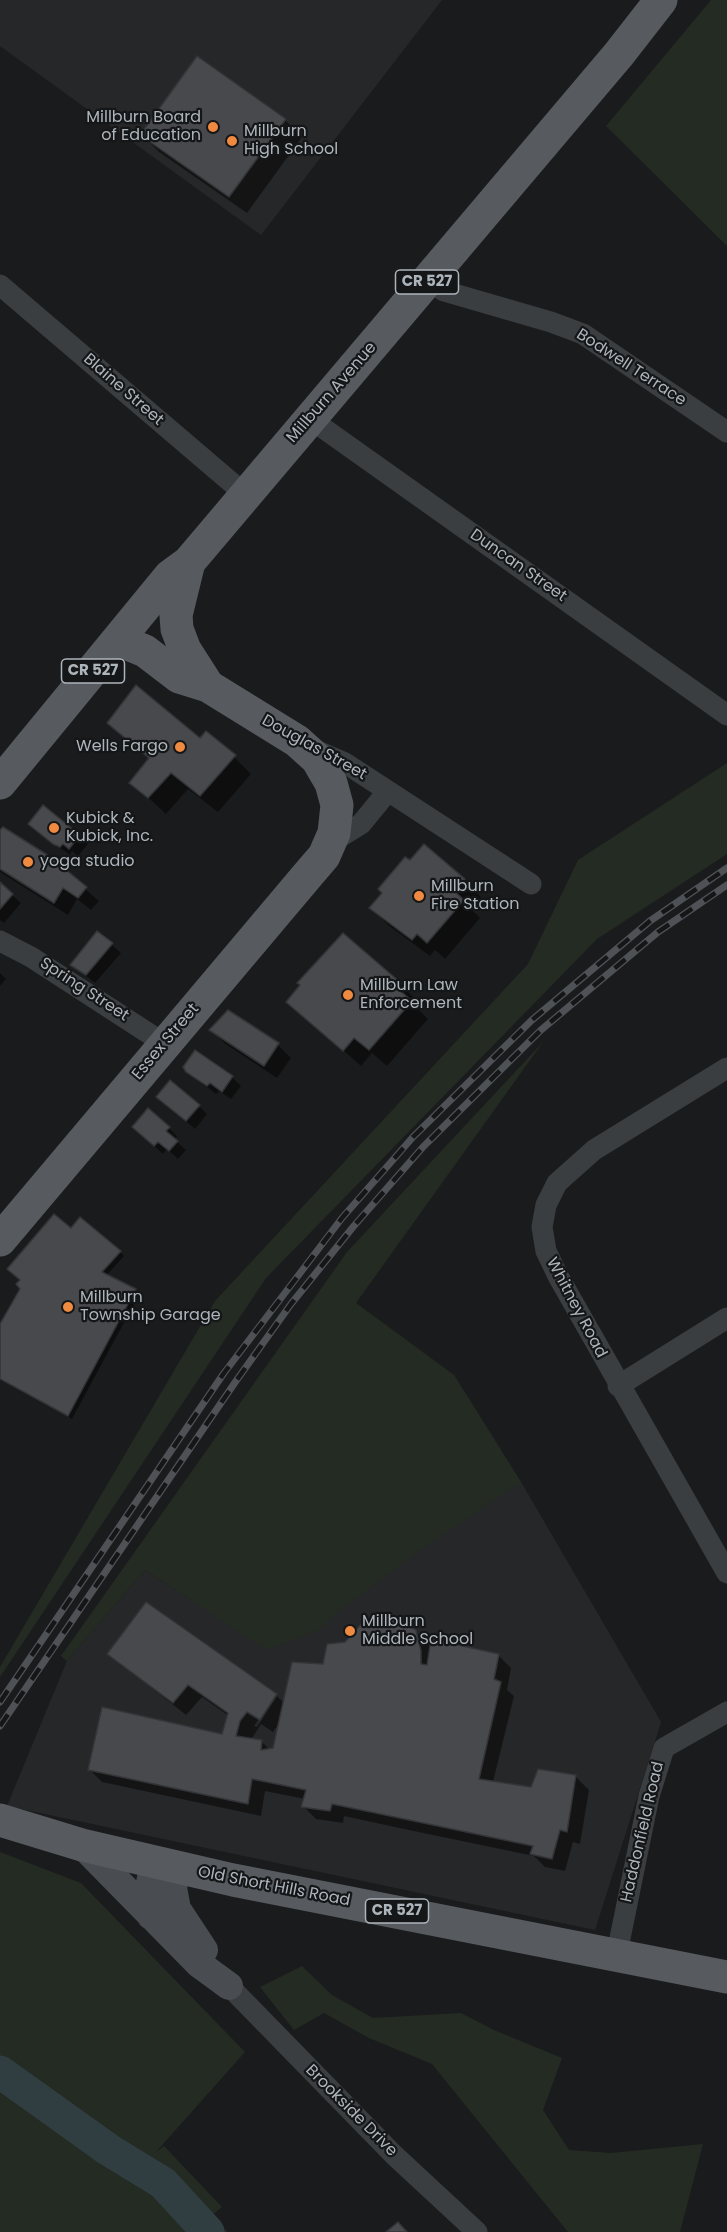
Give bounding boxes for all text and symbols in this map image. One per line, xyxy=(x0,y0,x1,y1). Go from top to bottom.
place label: Millburn Board of Education xyxy=(86,108,201,146)
marker: Millburn Board of Education xyxy=(206,120,220,134)
place label: Millburn High School xyxy=(244,122,338,160)
marker: Millburn High School xyxy=(225,134,239,148)
road number: CR 527 xyxy=(396,270,458,294)
street label: Bodwell Terrace xyxy=(573,325,689,411)
street label: Millburn Avenue xyxy=(283,339,381,447)
street label: Blaine Street xyxy=(79,350,167,430)
street label: Duncan Street xyxy=(466,526,570,606)
road number: CR 527 xyxy=(62,659,124,683)
street label: Douglas Street xyxy=(258,711,370,785)
place label: Wells Fargo xyxy=(76,737,168,757)
marker: Wells Fargo xyxy=(173,740,187,754)
place label: Kubick & Kubick, Inc. xyxy=(66,809,153,847)
marker: Kubick & Kubick, Inc. xyxy=(47,821,61,835)
place label: yoga studio xyxy=(40,852,135,872)
marker: yoga studio xyxy=(21,855,35,869)
place label: Millburn Fire Station xyxy=(431,877,519,915)
marker: Millburn Fire Station xyxy=(412,889,426,903)
street label: Spring Street xyxy=(36,954,132,1026)
place label: Millburn Law Enforcement xyxy=(360,976,462,1014)
marker: Millburn Law Enforcement xyxy=(341,988,355,1002)
street label: Essex Street xyxy=(129,1000,203,1084)
street label: Whitney Road xyxy=(542,1255,610,1361)
place label: Millburn Township Garage xyxy=(80,1288,221,1326)
marker: Millburn Township Garage xyxy=(61,1300,75,1314)
place label: Millburn Middle School xyxy=(362,1612,473,1650)
marker: Millburn Middle School xyxy=(343,1624,357,1638)
street label: Haddonfield Road xyxy=(617,1760,669,1904)
street label: Old Short Hills Road xyxy=(196,1863,352,1911)
road number: CR 527 xyxy=(366,1899,428,1923)
street label: Brookside Drive xyxy=(301,2061,401,2161)

